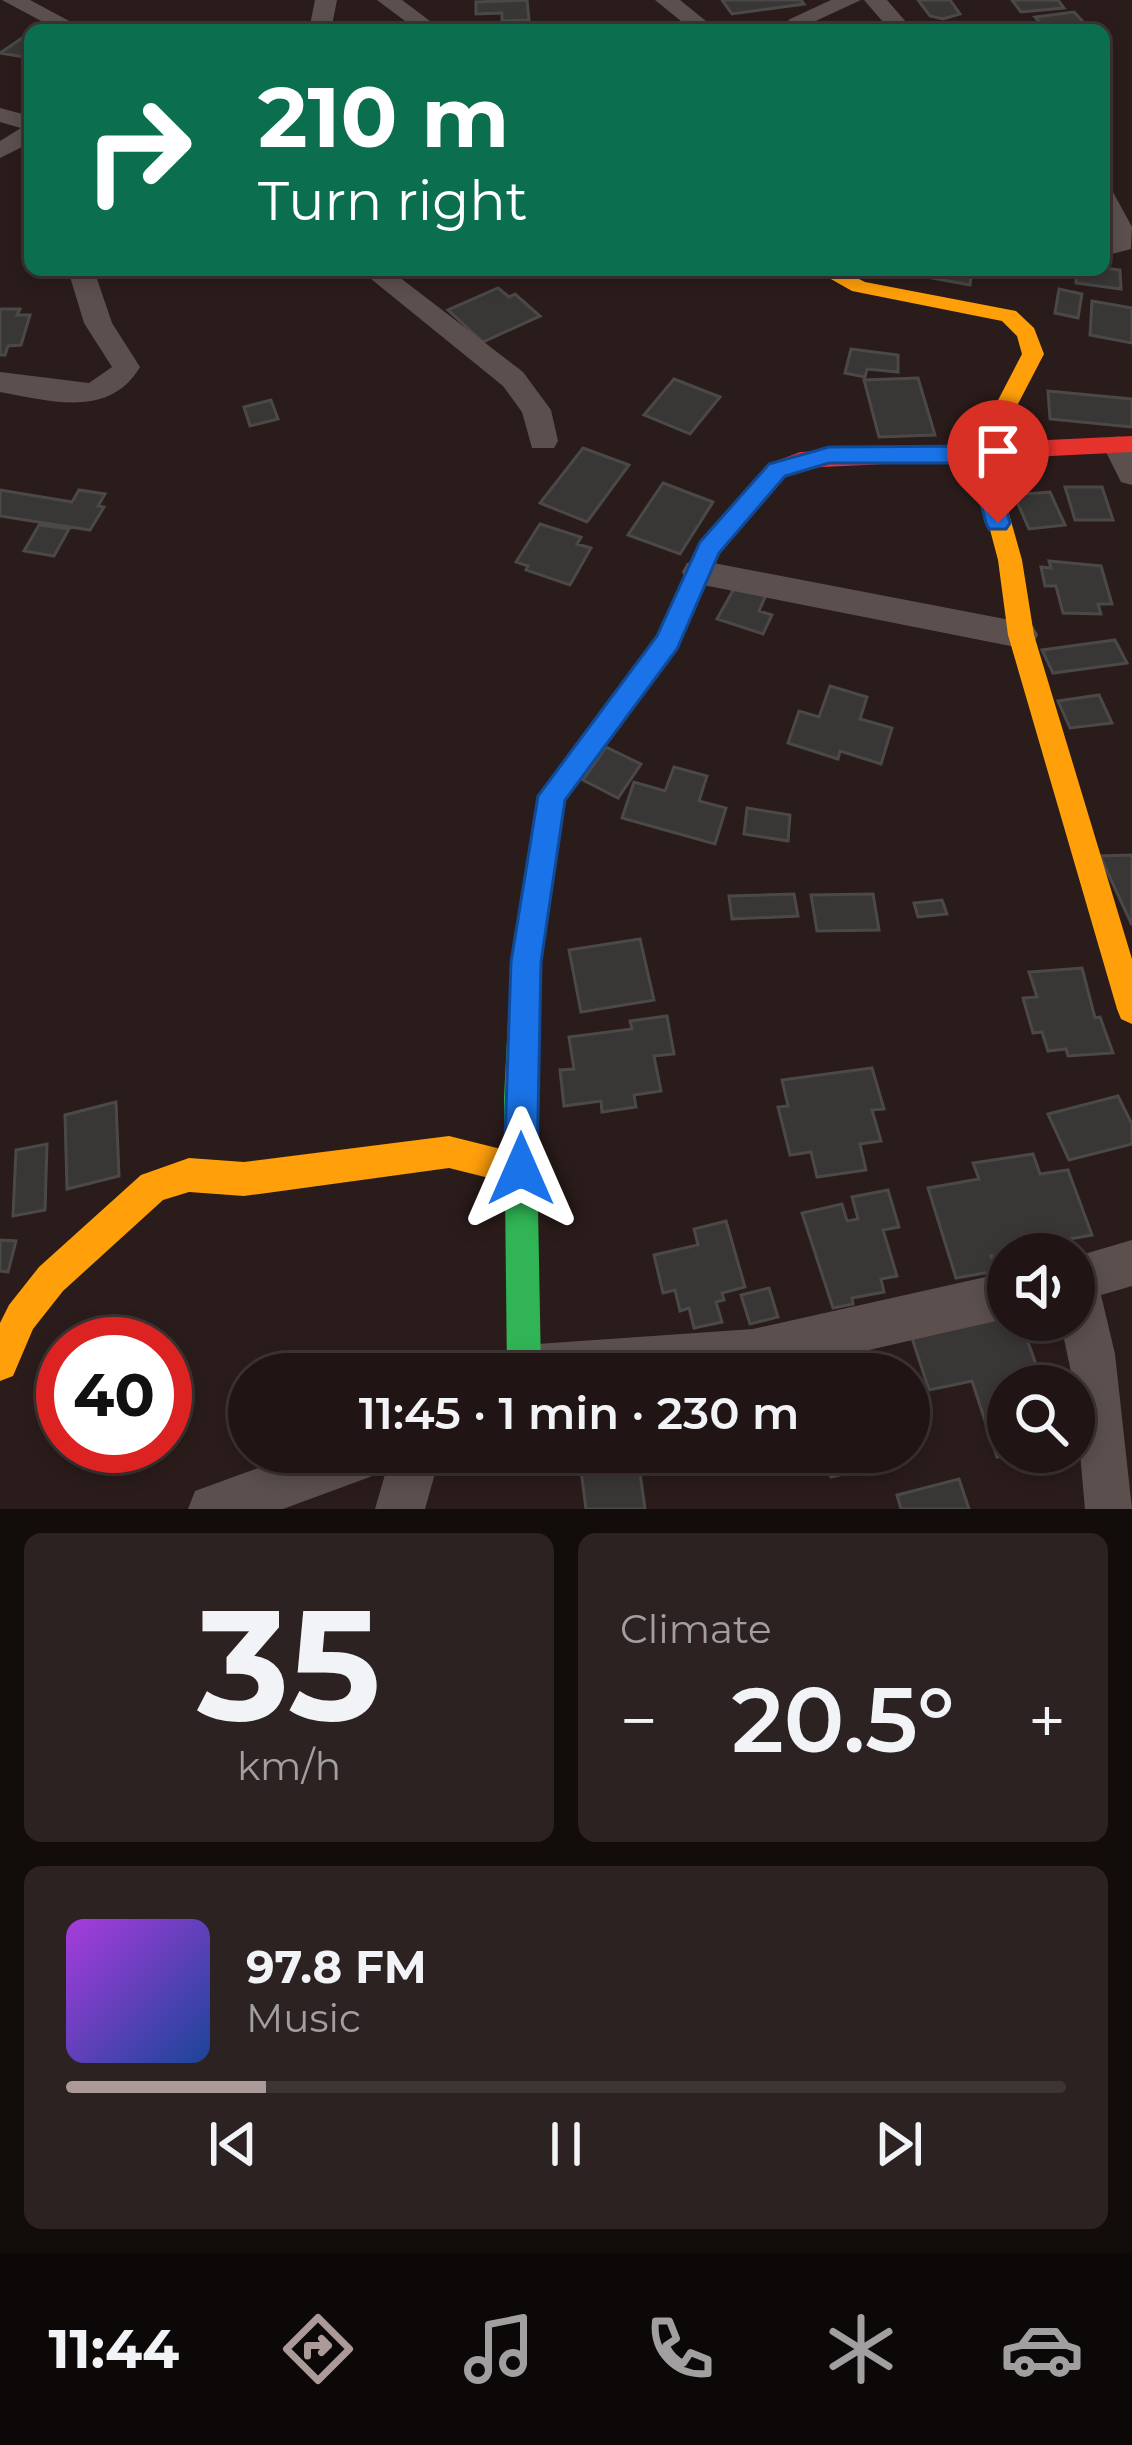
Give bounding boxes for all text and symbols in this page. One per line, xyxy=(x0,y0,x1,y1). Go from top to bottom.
text: 210 m xyxy=(258,66,509,168)
icon: right xyxy=(60,72,216,228)
text: Turn right xyxy=(258,168,528,234)
pin xyxy=(947,400,1049,523)
icon: arrive xyxy=(965,418,1031,484)
position arrow xyxy=(458,1106,584,1232)
map controls xyxy=(987,1233,1095,1473)
button: sound xyxy=(987,1233,1095,1341)
speed limit sign: 40 xyxy=(36,1317,192,1473)
button: search xyxy=(987,1365,1095,1473)
text: 11:45 · 1 min · 230 m xyxy=(359,1385,799,1440)
text: 35 xyxy=(197,1569,381,1759)
text: Climate xyxy=(620,1605,772,1653)
text: 20.5° xyxy=(731,1665,955,1775)
text: − xyxy=(620,1680,658,1761)
text: + xyxy=(1028,1680,1066,1761)
text: km/h xyxy=(237,1742,341,1790)
text: 97.8 FM xyxy=(246,1939,427,1994)
text: Music xyxy=(246,1994,361,2042)
icon: previous xyxy=(200,2111,266,2177)
icon: pause xyxy=(533,2111,599,2177)
icon: next xyxy=(866,2111,932,2177)
icon: directions xyxy=(276,2307,360,2391)
icon: music xyxy=(457,2307,541,2391)
icon: phone xyxy=(638,2307,722,2391)
icon: climate xyxy=(819,2307,903,2391)
icon: car xyxy=(1000,2307,1084,2391)
text: 11:44 xyxy=(48,2316,179,2382)

